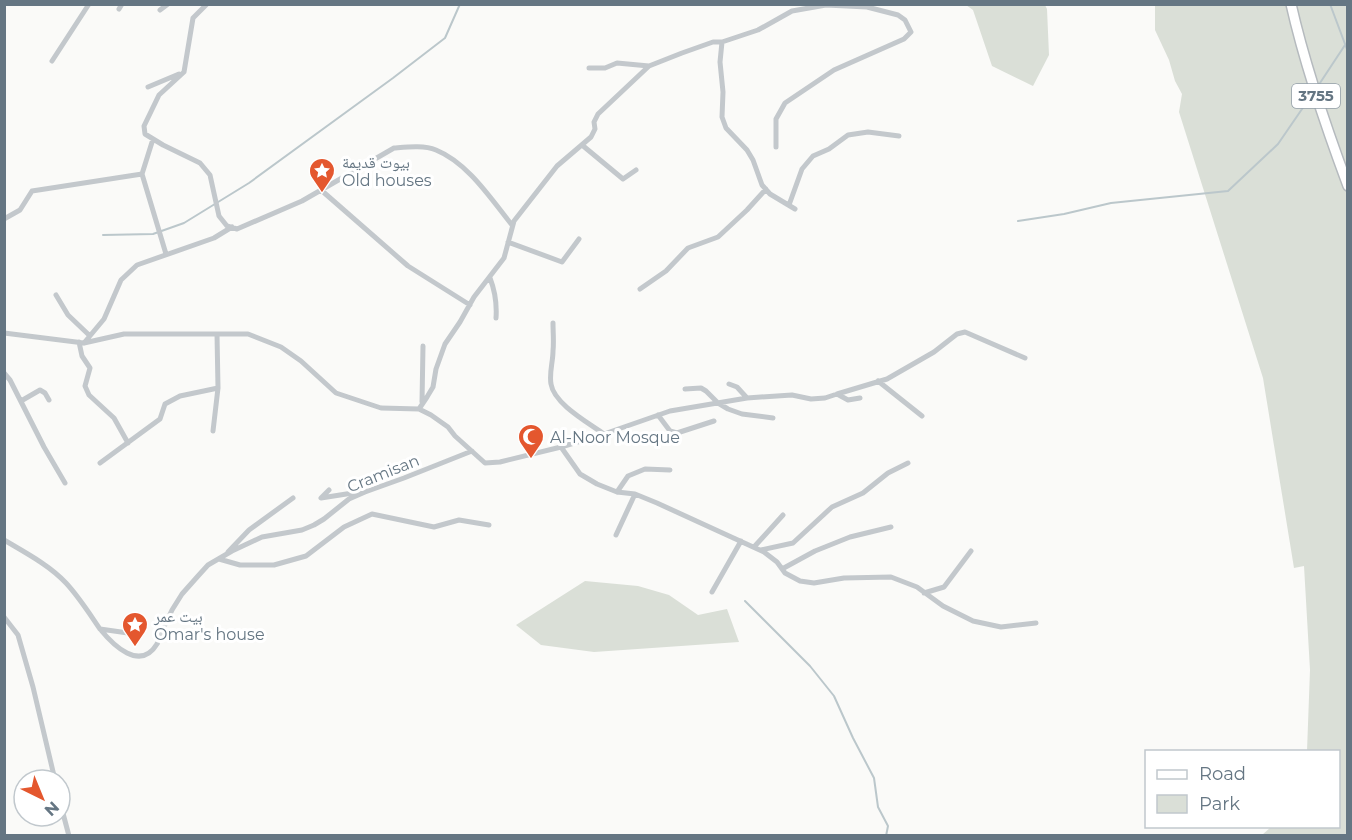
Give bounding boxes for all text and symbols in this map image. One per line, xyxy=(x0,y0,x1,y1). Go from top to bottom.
road number: 3755 xyxy=(1292,84,1340,108)
place label: بيوت قديمة Old houses xyxy=(342,153,432,190)
place icon: بيوت قديمة Old houses xyxy=(307,156,337,194)
mosque icon: Al-Noor Mosque xyxy=(516,422,546,460)
place label: Al-Noor Mosque xyxy=(550,428,680,447)
street label: Cramisan xyxy=(344,450,422,496)
place label: بيت عمر Omar's house xyxy=(153,607,265,644)
place icon: بيت عمر Omar's house xyxy=(120,610,150,648)
legend xyxy=(1145,750,1340,828)
text: Road xyxy=(1199,763,1246,785)
north arrow xyxy=(12,768,72,828)
text: Park xyxy=(1199,793,1240,815)
text: N xyxy=(41,797,63,820)

